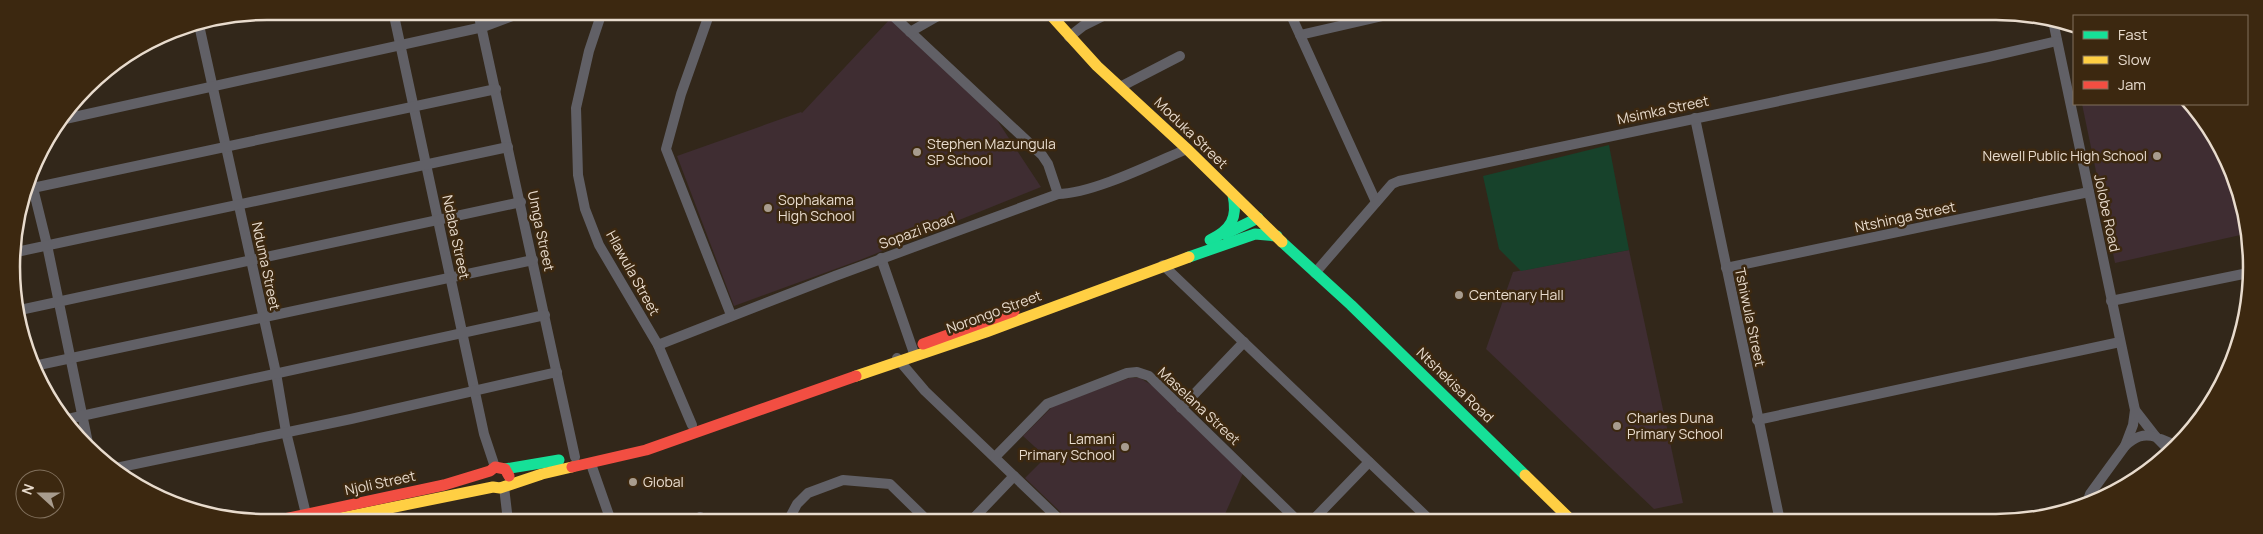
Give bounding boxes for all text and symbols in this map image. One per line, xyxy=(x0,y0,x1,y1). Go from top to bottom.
legend xyxy=(2073,15,2248,105)
text: Fast xyxy=(2118,24,2147,45)
text: Slow xyxy=(2118,49,2151,70)
text: Jam xyxy=(2118,74,2146,95)
street label: Msimka Street xyxy=(1615,90,1711,128)
street label: Moduka Street xyxy=(1150,93,1232,173)
place label: Stephen Mazungula SP School xyxy=(927,134,1056,169)
marker: Stephen Mazungula SP School xyxy=(911,146,923,158)
place label: Newell Public High School xyxy=(1983,146,2147,165)
marker: Newell Public High School xyxy=(2151,150,2163,162)
street label: Jolobe Road xyxy=(2090,172,2125,253)
street label: Umga Street xyxy=(524,189,559,273)
place label: Sophakama High School xyxy=(778,190,855,225)
street label: Ndaba Street xyxy=(438,193,475,281)
street label: Ntshinga Street xyxy=(1853,196,1957,236)
marker: Sophakama High School xyxy=(762,202,774,214)
street label: Sopazi Road xyxy=(876,208,957,253)
street label: Nduma Street xyxy=(248,220,285,312)
street label: Hlawula Street xyxy=(602,227,665,319)
street label: Tshiwula Street xyxy=(1731,266,1770,368)
street label: Norongo Street xyxy=(944,285,1044,338)
place label: Centenary Hall xyxy=(1469,285,1564,304)
marker: Centenary Hall xyxy=(1453,289,1465,301)
street label: Ntshekisa Road xyxy=(1413,343,1498,426)
street label: Maselana Street xyxy=(1154,362,1245,449)
place label: Charles Duna Primary School xyxy=(1627,408,1723,443)
marker: Charles Duna Primary School xyxy=(1611,420,1623,432)
place label: Lamani Primary School xyxy=(1019,429,1115,464)
marker: Lamani Primary School xyxy=(1119,441,1131,453)
street label: Njoli Street xyxy=(343,466,417,499)
north arrow xyxy=(15,469,65,519)
place label: Global xyxy=(643,472,684,491)
marker: Global xyxy=(627,476,639,488)
text: N xyxy=(17,481,38,497)

